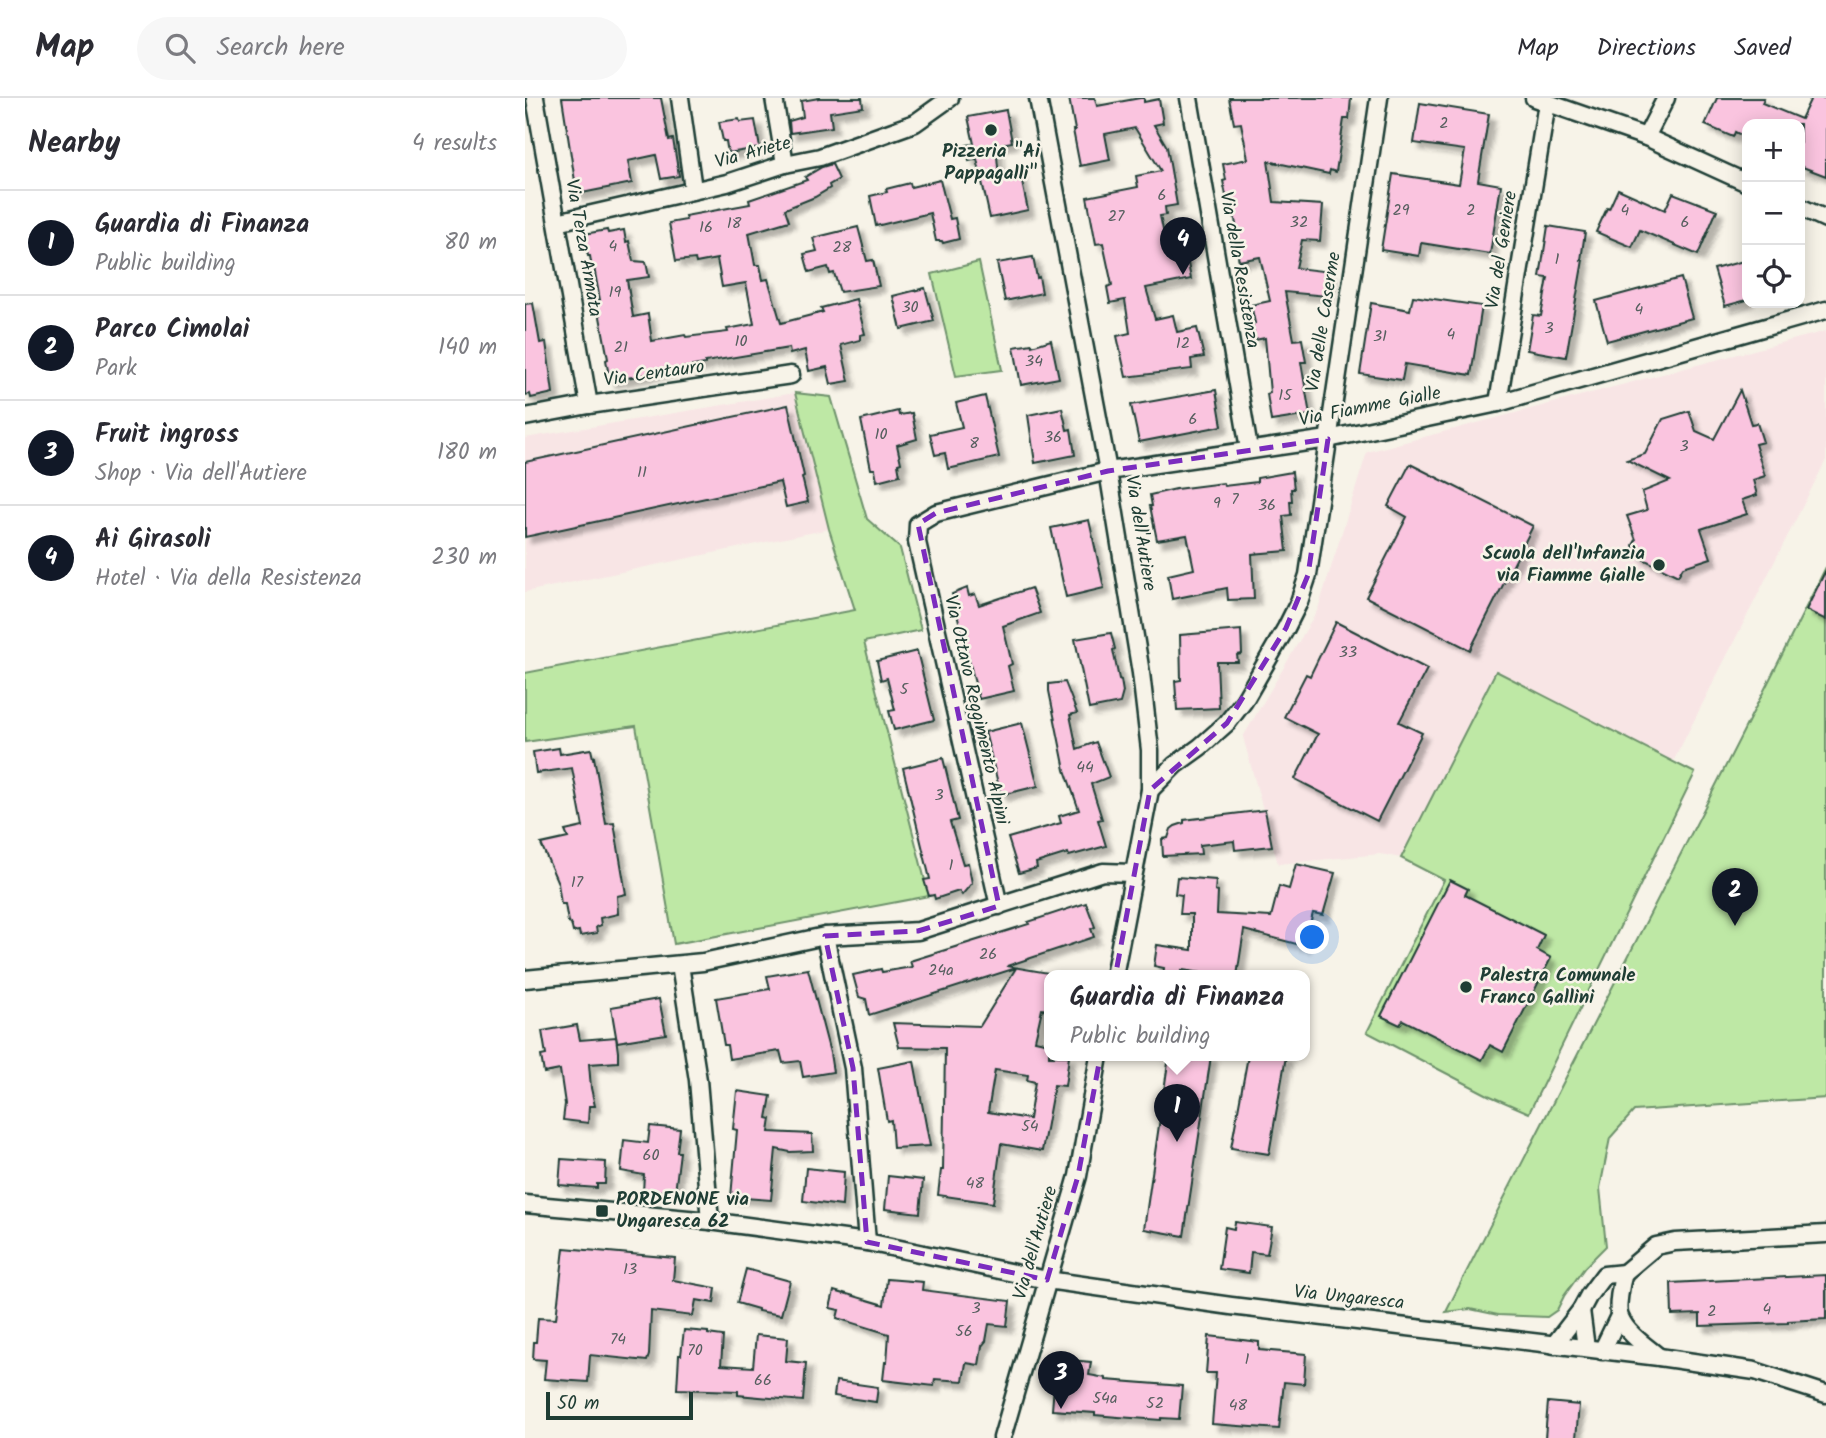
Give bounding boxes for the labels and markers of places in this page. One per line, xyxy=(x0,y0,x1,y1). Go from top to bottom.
marker: Pizzeria "Ai Pappagalli" xyxy=(983,122,999,138)
place label: Pizzeria "Ai Pappagalli" xyxy=(942,137,1041,189)
pin: 4 xyxy=(1160,217,1206,275)
place label: Scuola dell'Infanzia via Fiamme Gialle xyxy=(1483,539,1645,591)
marker: Scuola dell'Infanzia via Fiamme Gialle xyxy=(1651,557,1667,573)
pin: 2 xyxy=(1712,868,1758,926)
place label: Palestra Comunale Franco Gallini xyxy=(1480,961,1636,1013)
marker: Palestra Comunale Franco Gallini xyxy=(1458,979,1474,995)
pin: 1 xyxy=(1154,1084,1200,1142)
place label: PORDENONE via Ungaresca 62 xyxy=(616,1185,749,1237)
marker: PORDENONE via Ungaresca 62 xyxy=(594,1203,610,1219)
pin: 3 xyxy=(1038,1351,1084,1409)

